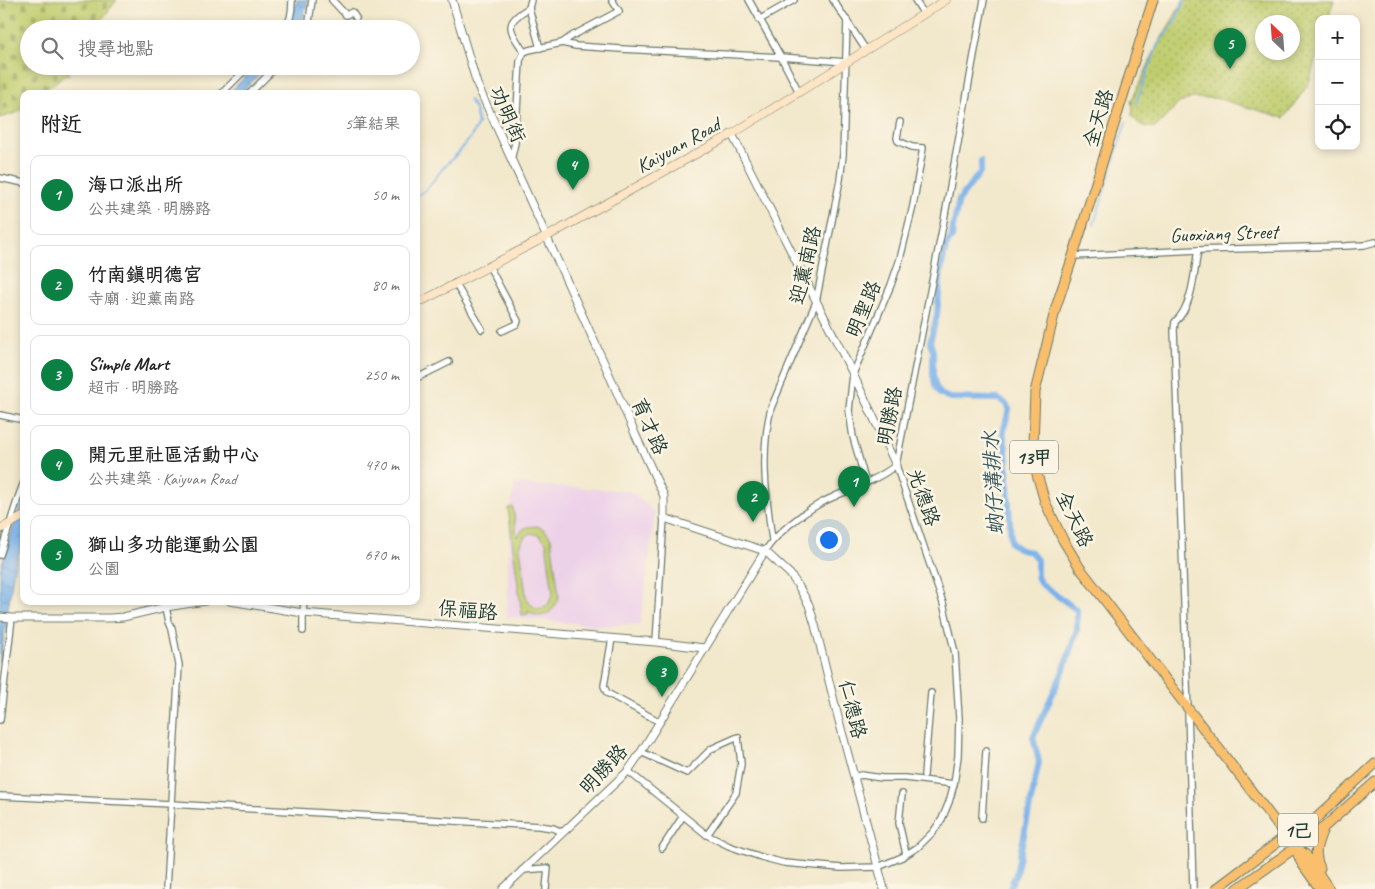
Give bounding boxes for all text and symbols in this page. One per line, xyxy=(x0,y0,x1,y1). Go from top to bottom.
north arrow xyxy=(1255,15,1300,60)
map controls xyxy=(1315,15,1360,150)
button: + xyxy=(1315,15,1360,60)
search box xyxy=(20,20,420,75)
pin: 5 xyxy=(1214,28,1246,69)
icon: search xyxy=(38,34,66,62)
text: 搜尋地點 xyxy=(78,37,154,61)
button: − xyxy=(1315,60,1360,105)
street label: 功明街 xyxy=(484,82,531,147)
street label: 全天路 xyxy=(1078,85,1119,150)
button: locate xyxy=(1315,105,1360,150)
text: 附近 xyxy=(40,111,82,137)
street label: Kaiyuan Road xyxy=(632,111,727,179)
text: 5筆結果 xyxy=(345,114,400,134)
pin: 4 xyxy=(557,149,589,190)
text: 海口派出所 xyxy=(88,173,183,197)
text: 1 xyxy=(53,185,61,205)
text: 50 m xyxy=(372,185,399,205)
text: 公共建築 · 明勝路 xyxy=(88,199,211,219)
street label: Guoxiang Street xyxy=(1170,219,1282,248)
street label: 迎薰南路 xyxy=(784,222,827,307)
text: 竹南鎮明德宮 xyxy=(88,263,202,287)
text: 2 xyxy=(53,275,61,295)
text: 80 m xyxy=(372,275,399,295)
street label: 明聖路 xyxy=(840,276,887,342)
text: 寺廟 · 迎薰南路 xyxy=(88,289,195,309)
text: Simple Mart xyxy=(88,352,169,376)
text: 3 xyxy=(53,365,61,385)
text: 250 m xyxy=(365,365,399,385)
text: 超市 · 明勝路 xyxy=(88,378,179,398)
street label: 明勝路 xyxy=(871,383,908,448)
street label: 育才路 xyxy=(626,394,674,460)
water label: 蚋仔溝排水 xyxy=(977,429,1009,536)
road number: 13甲 xyxy=(1010,441,1058,474)
text: 開元里社區活動中心 xyxy=(88,443,259,467)
text: 4 xyxy=(53,455,61,475)
text: 470 m xyxy=(365,455,399,475)
street label: 光德路 xyxy=(902,465,945,531)
pin: 1 xyxy=(838,466,870,507)
text: 公共建築 · Kaiyuan Road xyxy=(88,469,236,489)
pin: 2 xyxy=(737,481,769,522)
street label: 全天路 xyxy=(1050,487,1099,553)
your location xyxy=(816,527,842,553)
text: 獅山多功能運動公園 xyxy=(88,533,259,557)
text: 5 xyxy=(54,545,60,565)
text: 670 m xyxy=(365,545,399,565)
text: 公園 xyxy=(88,559,120,579)
street label: 保福路 xyxy=(437,595,500,626)
pin: 3 xyxy=(646,656,678,697)
street label: 仁德路 xyxy=(833,677,872,742)
street label: 明勝路 xyxy=(574,738,634,800)
road number: 1己 xyxy=(1278,814,1318,846)

